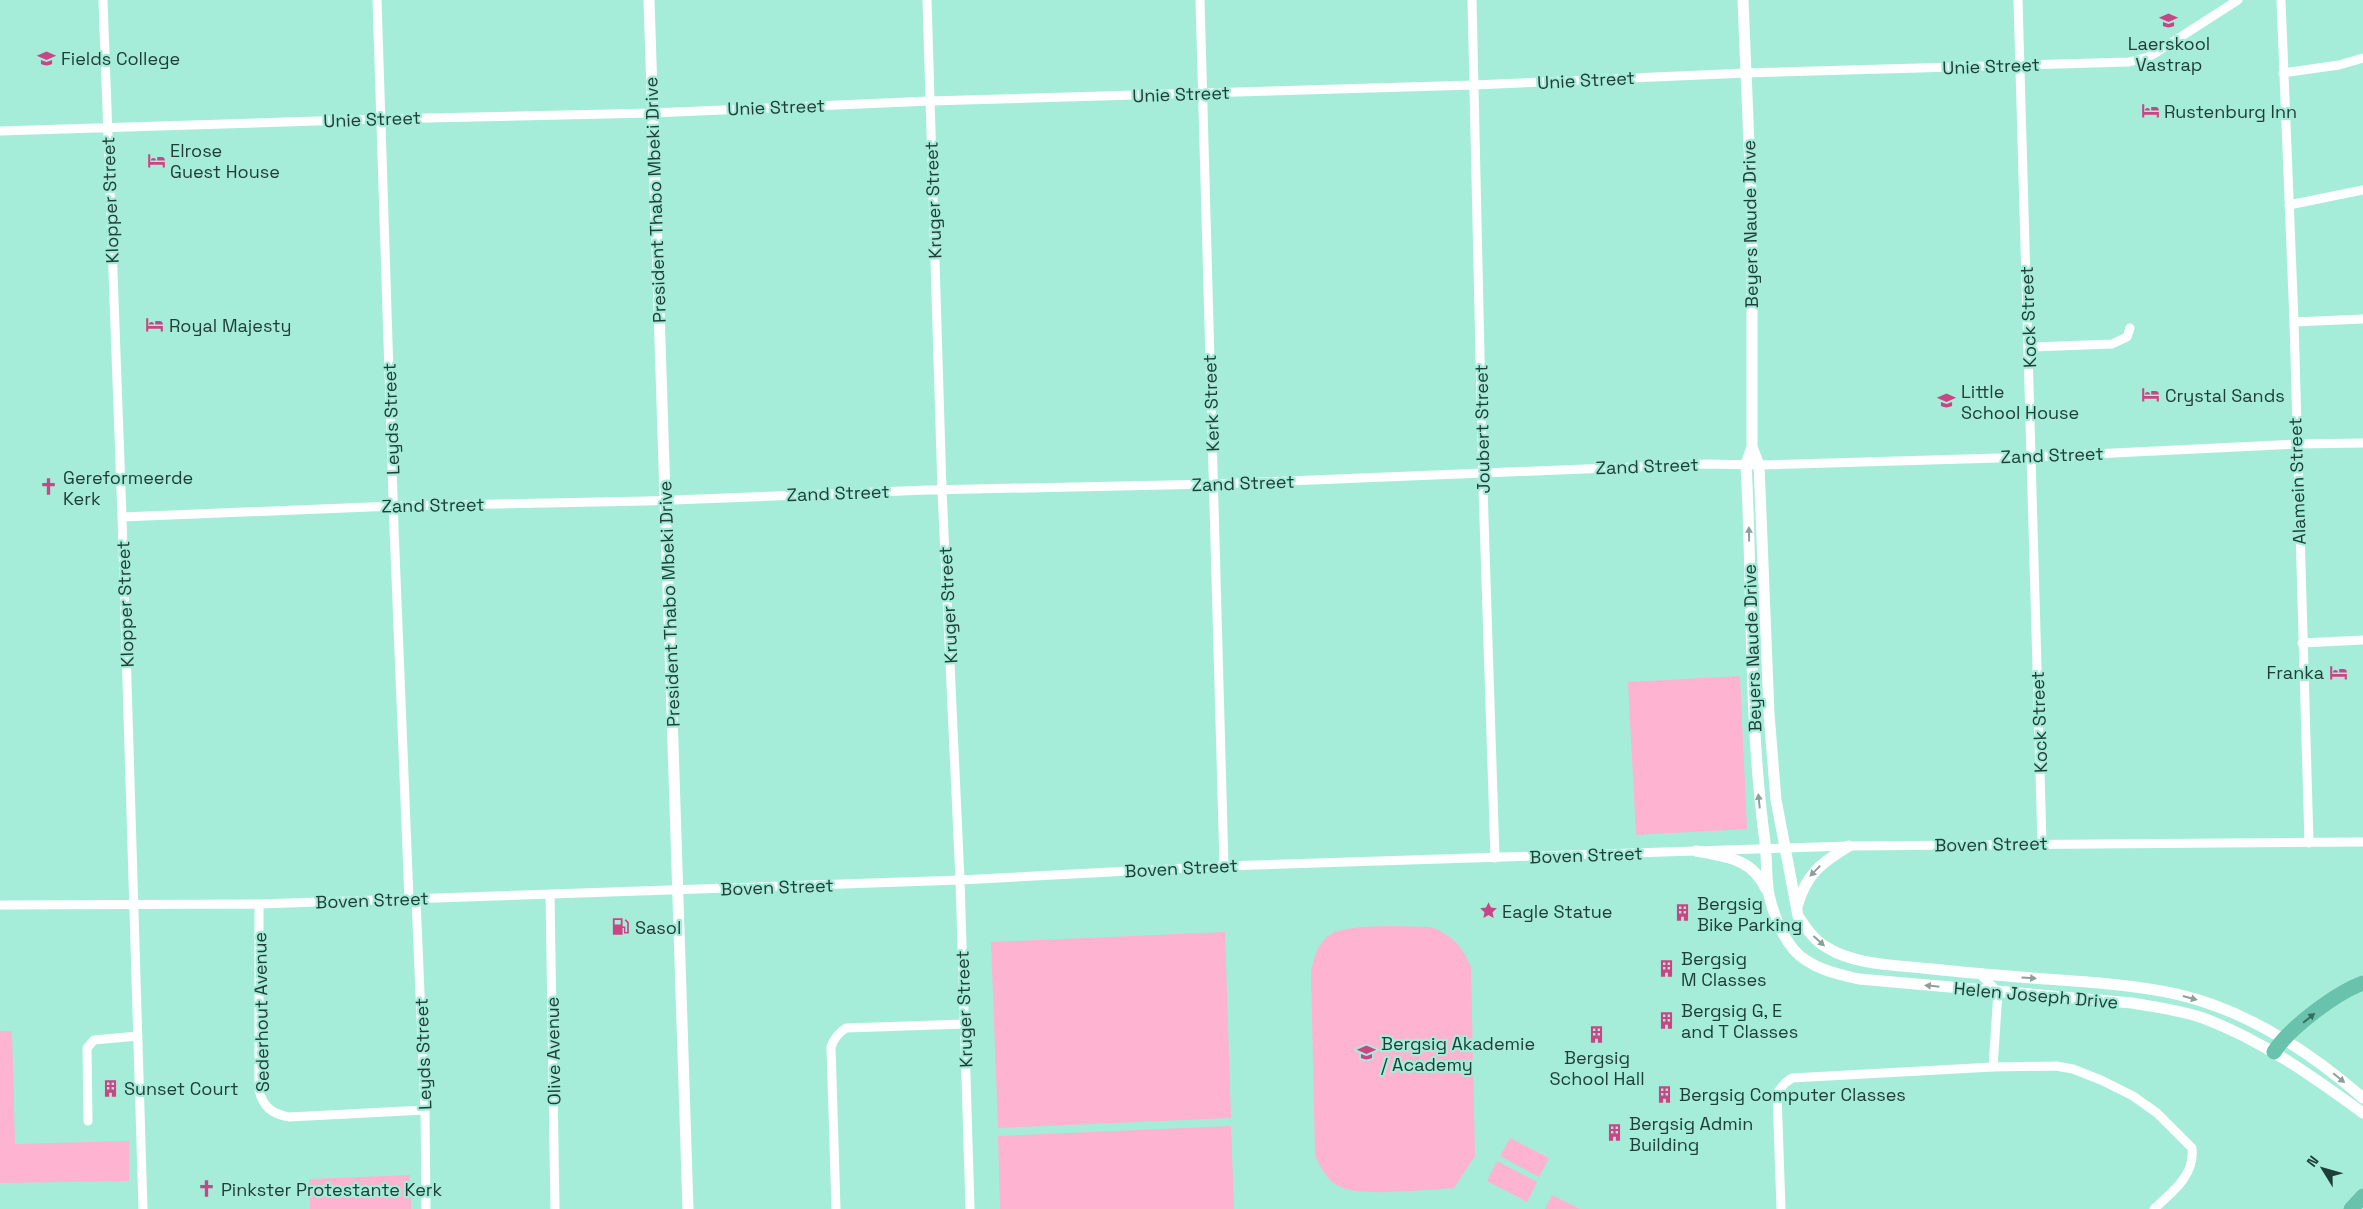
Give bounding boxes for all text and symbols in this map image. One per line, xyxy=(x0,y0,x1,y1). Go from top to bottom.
school or university icon: Laerskool Vastrap xyxy=(2159,10,2179,30)
place label: Laerskool Vastrap xyxy=(2128,32,2210,76)
place label: Fields College xyxy=(61,47,180,70)
school or university icon: Fields College xyxy=(37,48,57,68)
street label: Unie Street xyxy=(1942,53,2040,79)
street label: Unie Street xyxy=(1537,66,1635,94)
street label: President Thabo Mbeki Drive xyxy=(639,77,671,323)
street label: Unie Street xyxy=(1132,81,1230,107)
street label: Unie Street xyxy=(727,94,825,120)
place label: Rustenburg Inn xyxy=(2164,100,2297,123)
hotel icon: Rustenburg Inn xyxy=(2140,101,2160,121)
street label: Unie Street xyxy=(323,106,421,132)
street label: Klopper Street xyxy=(96,136,124,264)
place label: Elrose Guest House xyxy=(170,139,280,183)
street label: Beyers Naude Drive xyxy=(1737,140,1763,308)
street label: Kruger Street xyxy=(919,141,947,259)
hotel icon: Elrose Guest House xyxy=(146,150,166,170)
street label: Kock Street xyxy=(2015,266,2041,368)
place label: Royal Majesty xyxy=(169,314,291,337)
hotel icon: Royal Majesty xyxy=(145,315,165,335)
street label: Kerk Street xyxy=(1198,354,1224,452)
street label: Leyds Street xyxy=(378,363,404,475)
street label: Joubert Street xyxy=(1469,364,1495,494)
place label: Little School House xyxy=(1961,380,2079,424)
place label: Crystal Sands xyxy=(2165,384,2285,407)
hotel icon: Crystal Sands xyxy=(2141,385,2161,405)
school or university icon: Little School House xyxy=(1937,391,1957,411)
street label: Alamein Street xyxy=(2283,417,2311,545)
street label: Zand Street xyxy=(2000,442,2104,468)
street label: Zand Street xyxy=(1595,453,1699,479)
place label: Gereformeerde Kerk xyxy=(63,466,193,510)
street label: Zand Street xyxy=(1191,470,1295,496)
church icon: Gereformeerde Kerk xyxy=(39,477,59,497)
street label: Zand Street xyxy=(786,480,890,506)
street label: President Thabo Mbeki Drive xyxy=(653,481,685,727)
street label: Zand Street xyxy=(381,493,485,517)
one-way arrow xyxy=(1744,526,1752,542)
street label: Klopper Street xyxy=(111,540,139,668)
street label: Kruger Street xyxy=(933,546,963,664)
street label: Beyers Naude Drive xyxy=(1738,564,1766,732)
place label: Franka xyxy=(2267,661,2324,684)
hotel icon: Franka xyxy=(2328,662,2348,682)
street label: Kock Street xyxy=(2026,671,2052,773)
one-way arrow xyxy=(1755,793,1763,809)
street label: Boven Street xyxy=(1934,832,2048,856)
street label: Boven Street xyxy=(1529,842,1643,868)
street label: Boven Street xyxy=(1124,854,1238,882)
one-way arrow xyxy=(1809,865,1821,877)
street label: Boven Street xyxy=(720,874,834,900)
street label: Boven Street xyxy=(315,887,429,913)
place label: Bergsig Bike Parking xyxy=(1697,892,1802,936)
place label: Eagle Statue xyxy=(1502,900,1612,923)
place icon: Eagle Statue xyxy=(1478,901,1498,921)
building icon: Bergsig Bike Parking xyxy=(1673,903,1693,923)
place label: Sasol xyxy=(635,916,681,939)
fuel station icon: Sasol xyxy=(611,917,631,937)
street label: Sederhout Avenue xyxy=(248,932,274,1092)
one-way arrow xyxy=(1812,935,1824,947)
place label: Bergsig M Classes xyxy=(1681,947,1767,991)
street label: Kruger Street xyxy=(950,950,978,1068)
building icon: Bergsig M Classes xyxy=(1657,958,1677,978)
one-way arrow xyxy=(2021,974,2037,982)
street label: Helen Joseph Drive xyxy=(1953,976,2119,1014)
one-way arrow xyxy=(1923,982,1939,990)
one-way arrow xyxy=(2182,994,2197,1002)
street label: Olive Avenue xyxy=(541,996,565,1106)
street label: Leyds Street xyxy=(410,998,436,1110)
place label: Bergsig G, E and T Classes xyxy=(1681,999,1798,1043)
building icon: Bergsig G, E and T Classes xyxy=(1657,1010,1677,1030)
one-way arrow xyxy=(2302,1013,2315,1024)
building icon: Bergsig School Hall xyxy=(1587,1024,1607,1044)
place label: Bergsig Akademie / Academy xyxy=(1381,1032,1535,1076)
school or university icon: Bergsig Akademie / Academy xyxy=(1357,1043,1377,1063)
place label: Bergsig School Hall xyxy=(1549,1046,1645,1090)
one-way arrow xyxy=(2332,1072,2345,1083)
place label: Sunset Court xyxy=(124,1077,239,1100)
building icon: Sunset Court xyxy=(100,1078,120,1098)
place label: Bergsig Computer Classes xyxy=(1679,1083,1906,1106)
building icon: Bergsig Computer Classes xyxy=(1655,1084,1675,1104)
place label: Bergsig Admin Building xyxy=(1629,1112,1753,1156)
building icon: Bergsig Admin Building xyxy=(1605,1123,1625,1143)
north arrow xyxy=(2298,1144,2348,1194)
text: N xyxy=(2303,1152,2323,1170)
place label: Pinkster Protestante Kerk xyxy=(221,1178,443,1201)
church icon: Pinkster Protestante Kerk xyxy=(197,1179,217,1199)

